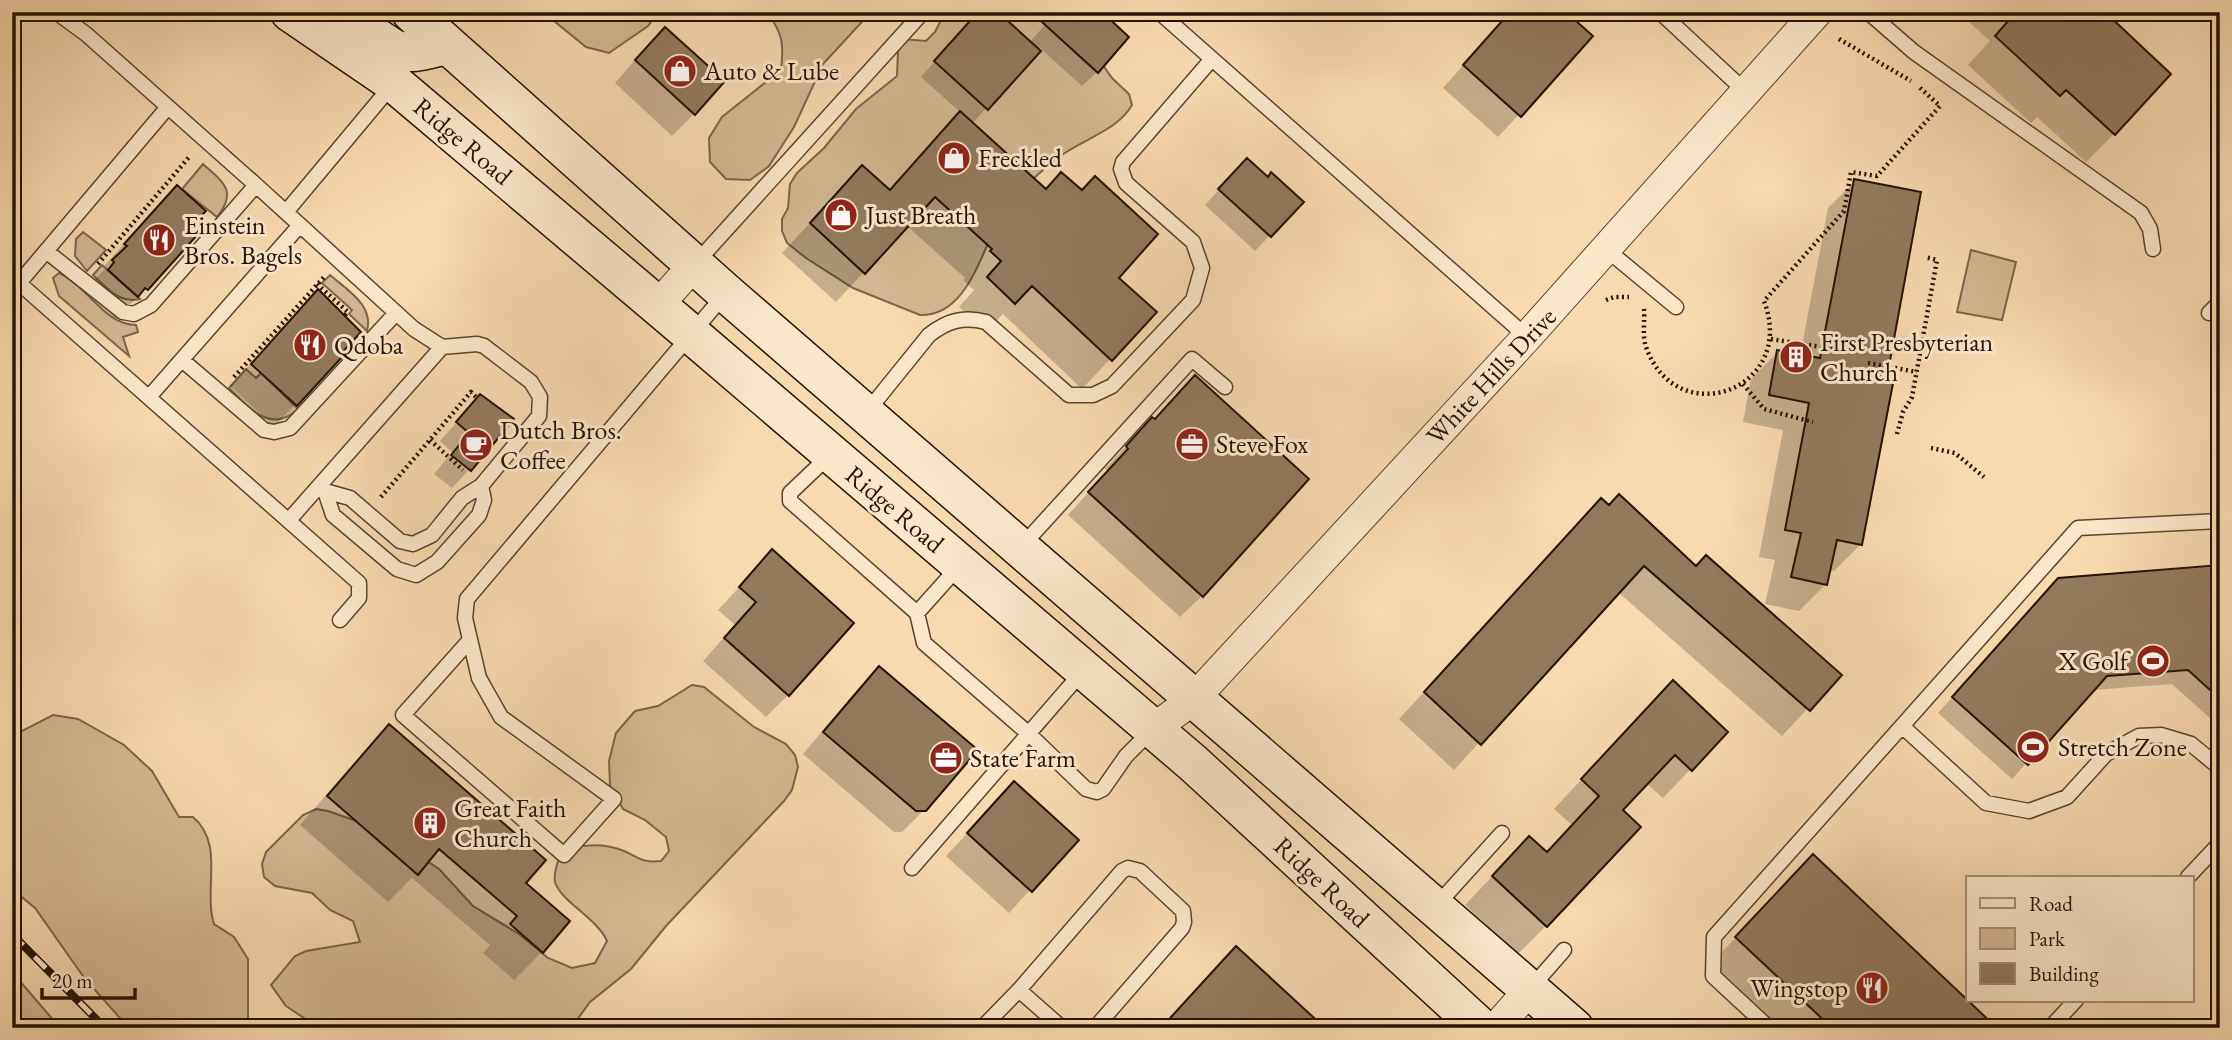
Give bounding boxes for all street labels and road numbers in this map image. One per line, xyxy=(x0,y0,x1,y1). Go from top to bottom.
street label: Ridge Road xyxy=(406,90,520,193)
street label: White Hills Drive xyxy=(1419,300,1563,452)
street label: Ridge Road xyxy=(838,458,952,561)
street label: Ridge Road xyxy=(1267,829,1378,936)

